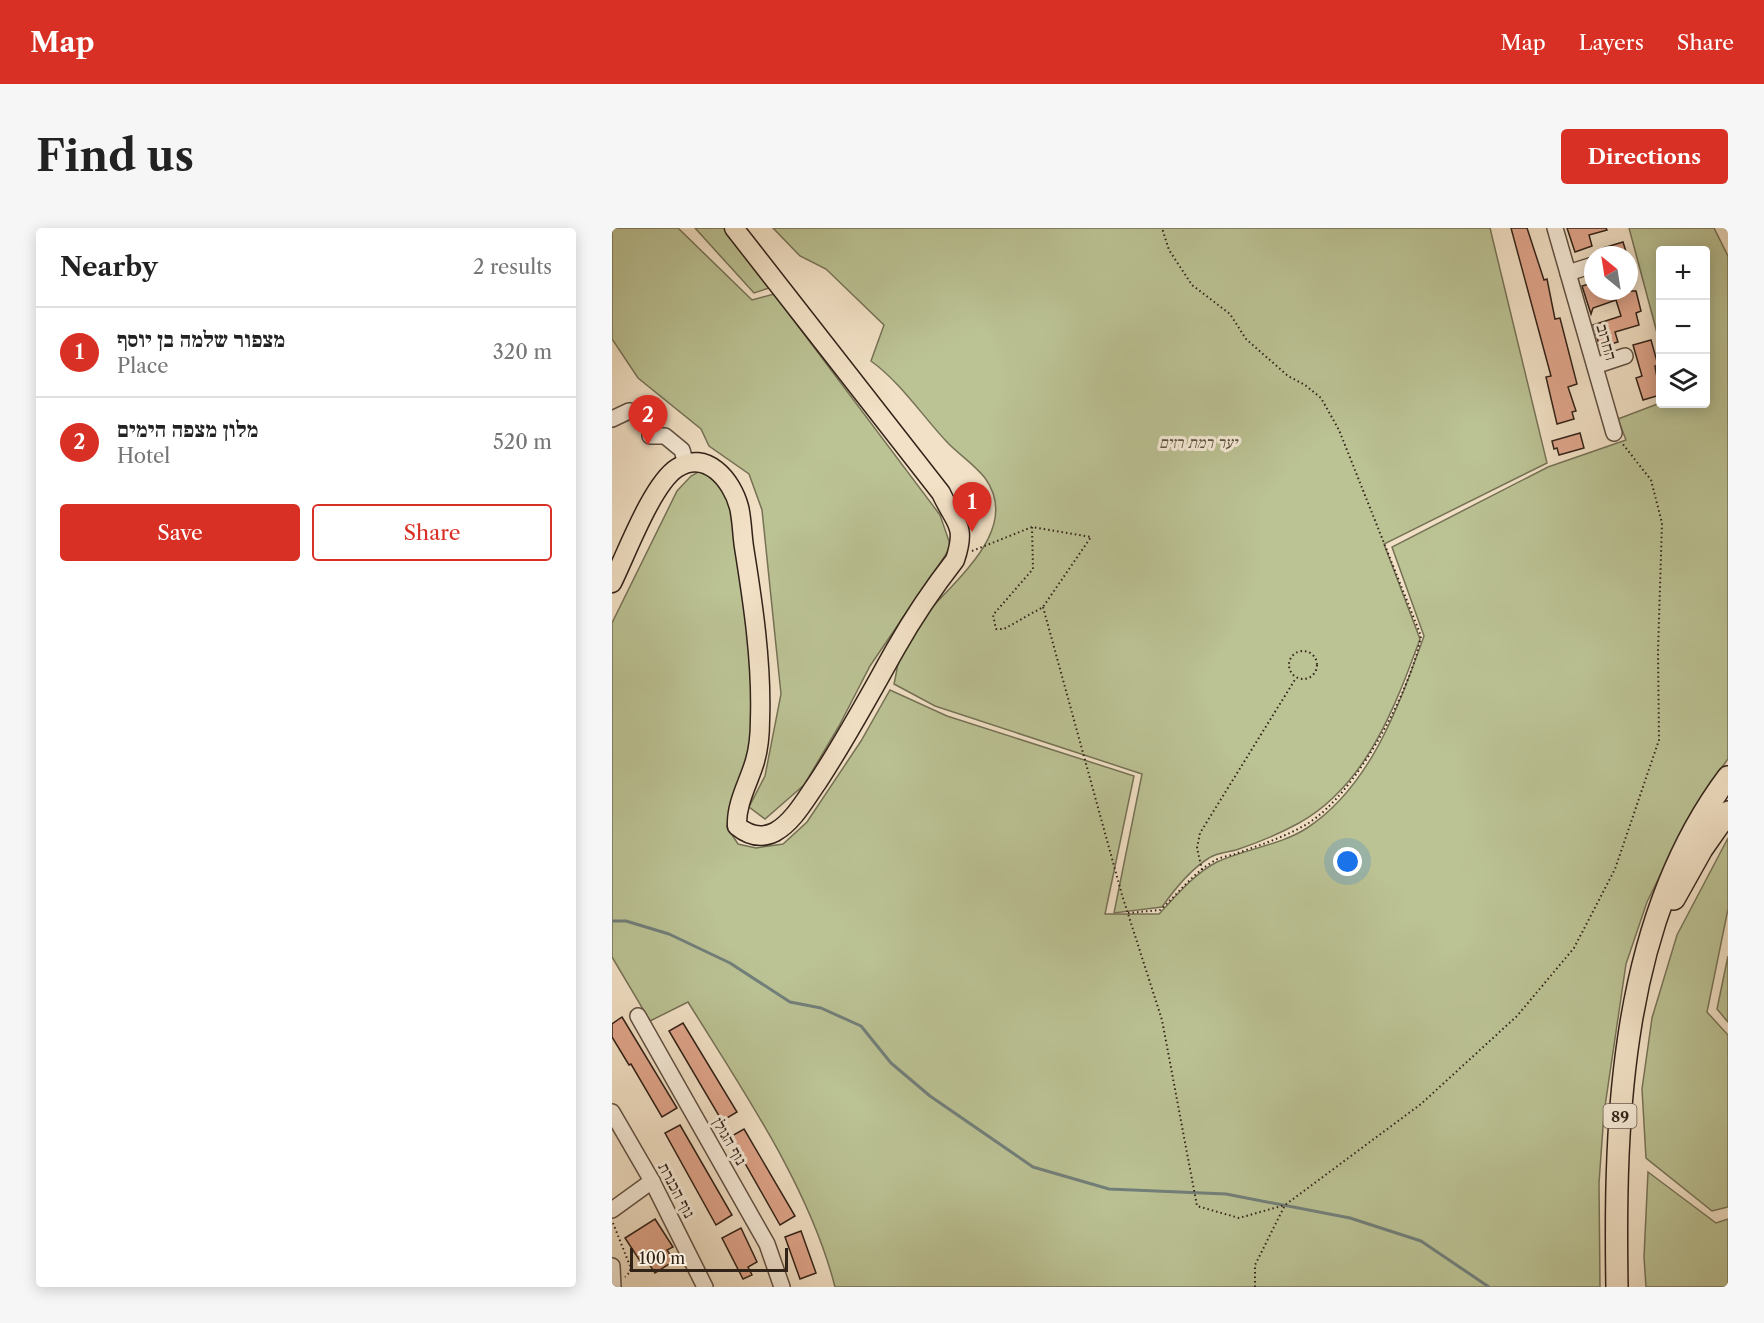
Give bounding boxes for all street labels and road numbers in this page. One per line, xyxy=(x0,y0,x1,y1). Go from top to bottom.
street label: החרוב xyxy=(1592,321,1622,363)
road number: 89 xyxy=(1604,1104,1636,1128)
street label: נוף הגולן xyxy=(708,1114,752,1168)
street label: נוף הכנרת xyxy=(654,1159,700,1221)

